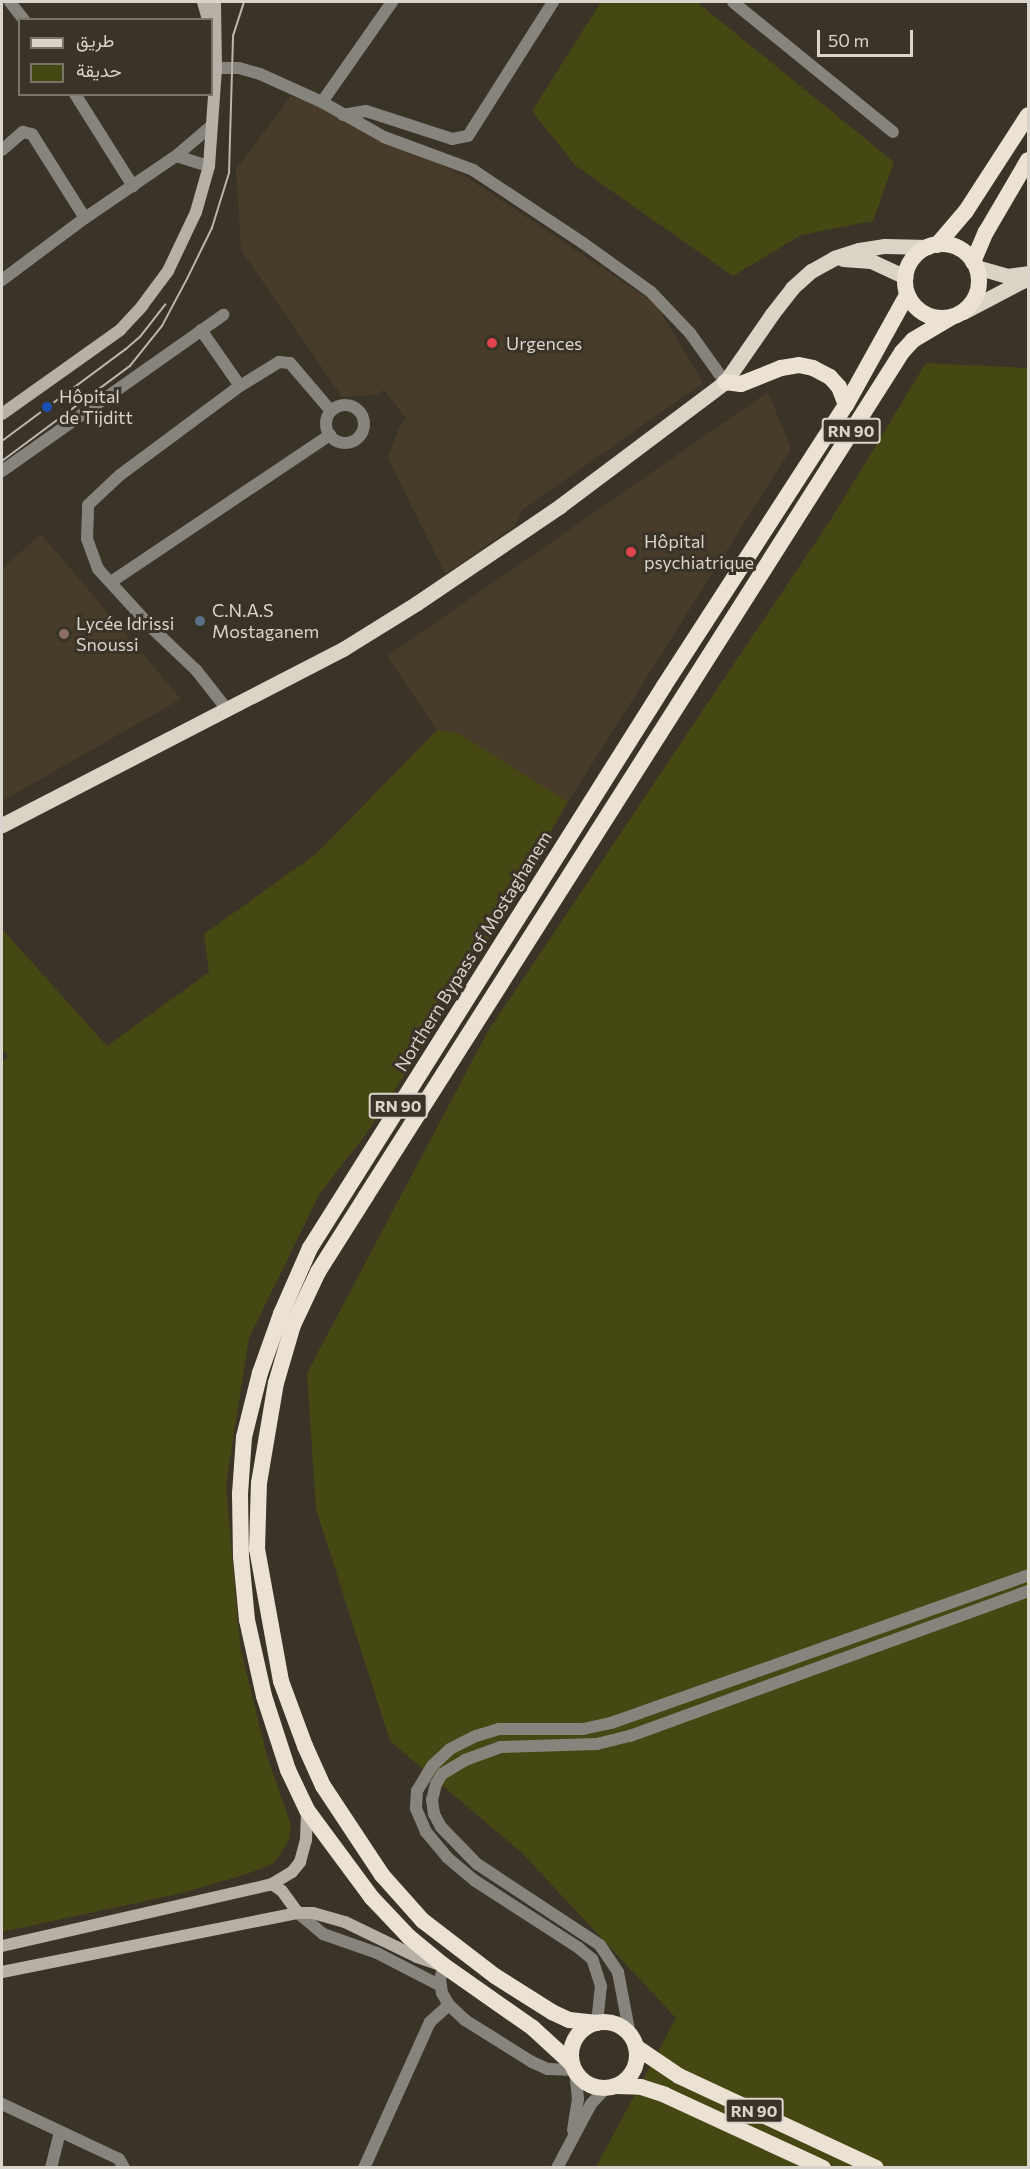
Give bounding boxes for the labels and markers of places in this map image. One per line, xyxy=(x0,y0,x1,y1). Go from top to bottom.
place label: Urgences xyxy=(506,332,582,354)
marker: Urgences xyxy=(483,334,501,352)
place label: Hôpital de Tijditt xyxy=(59,386,133,428)
marker: Hôpital de Tijditt xyxy=(40,400,54,414)
place label: Hôpital psychiatrique xyxy=(644,531,754,574)
marker: Hôpital psychiatrique xyxy=(622,543,640,561)
place label: C.N.A.S Mostaganem xyxy=(212,600,319,642)
place label: Lycée Idrissi Snoussi xyxy=(76,613,174,656)
marker: C.N.A.S Mostaganem xyxy=(193,614,207,628)
marker: Lycée Idrissi Snoussi xyxy=(57,627,71,641)

